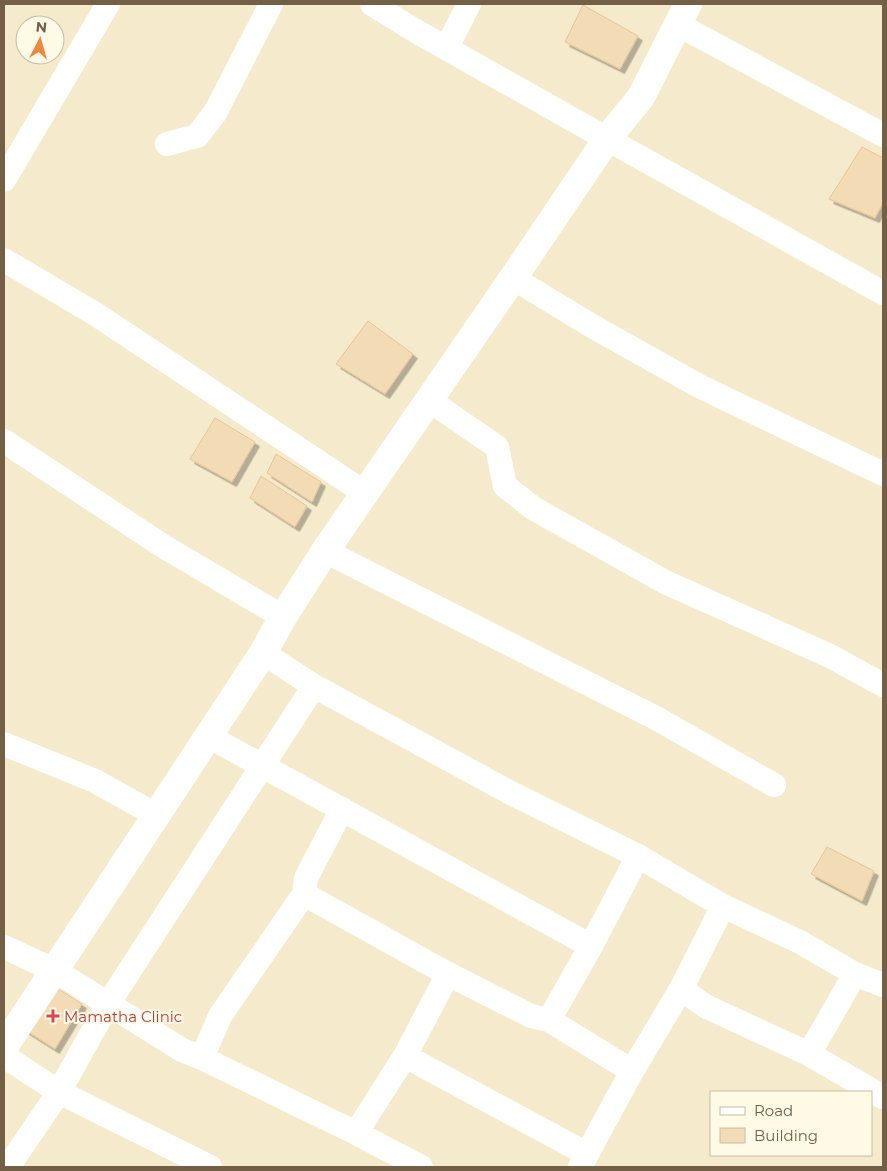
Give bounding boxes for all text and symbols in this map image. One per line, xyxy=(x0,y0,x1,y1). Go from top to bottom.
north arrow xyxy=(15,15,65,65)
text: N xyxy=(35,18,48,37)
place label: Mamatha Clinic xyxy=(64,1007,182,1026)
marker: Mamatha Clinic xyxy=(46,1009,60,1023)
legend xyxy=(710,1091,872,1156)
text: Road xyxy=(754,1101,793,1120)
text: Building xyxy=(754,1126,818,1145)

